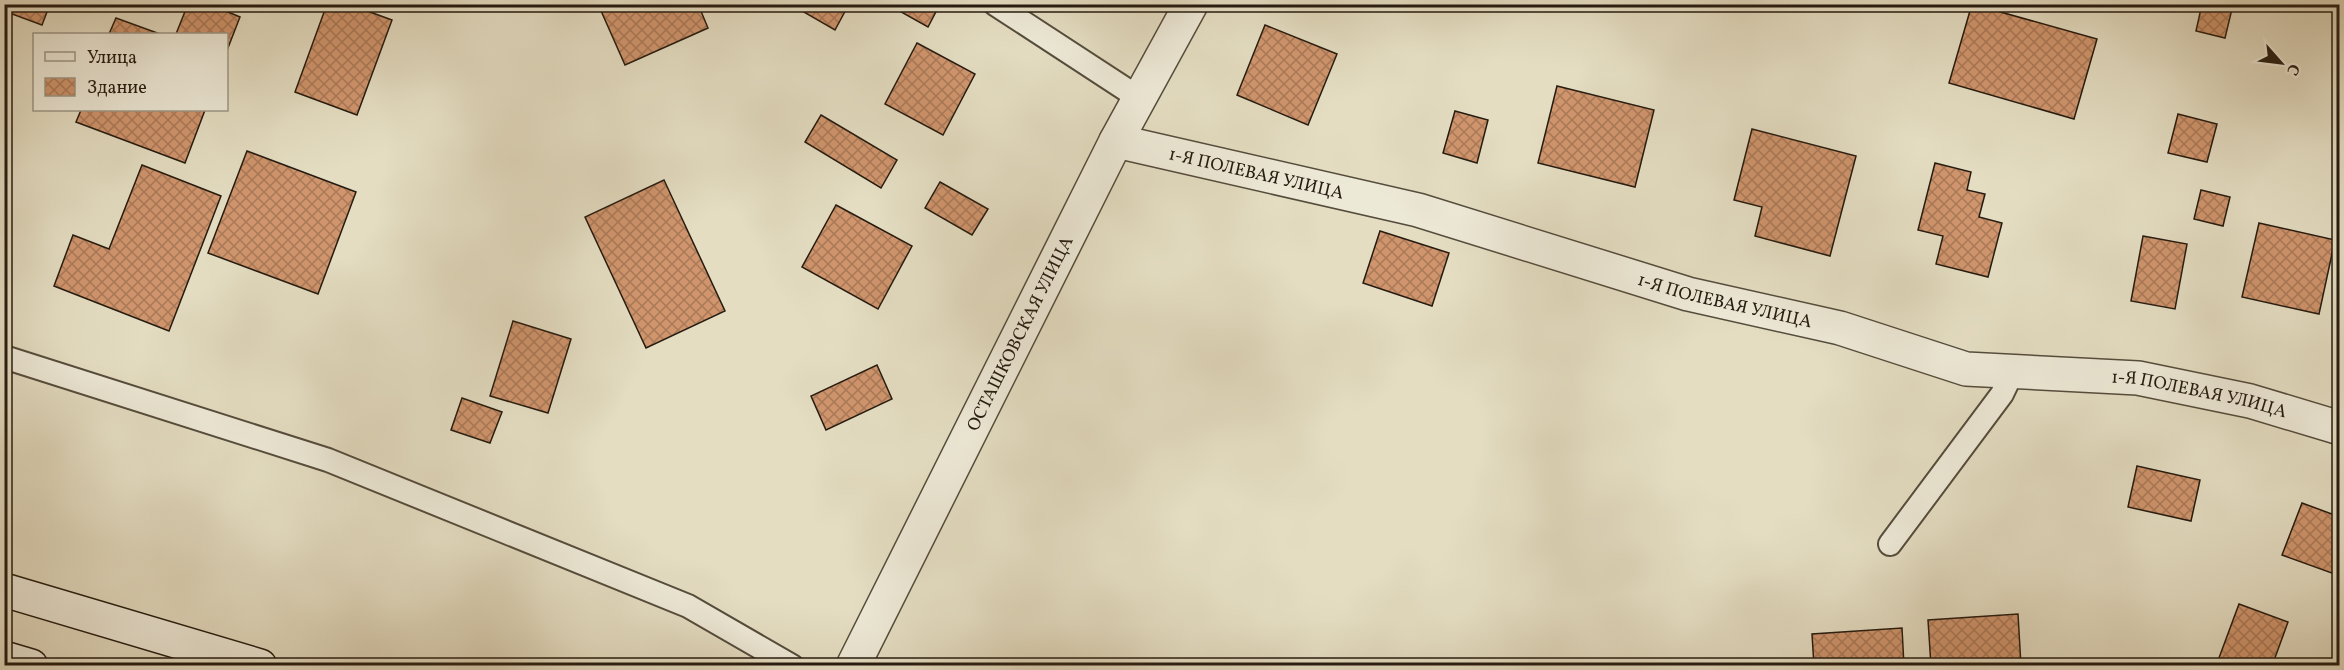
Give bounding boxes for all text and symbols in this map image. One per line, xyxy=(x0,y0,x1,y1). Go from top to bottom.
legend xyxy=(33,33,228,111)
north arrow xyxy=(2251,33,2311,93)
text: Улица xyxy=(87,46,137,71)
text: С xyxy=(2280,59,2305,79)
text: Здание xyxy=(87,76,147,101)
street label: 1-Я ПОЛЕВАЯ УЛИЦА xyxy=(1166,142,1346,207)
street label: ОСТАШКОВСКАЯ УЛИЦА xyxy=(962,232,1080,436)
street label: 1-Я ПОЛЕВАЯ УЛИЦА xyxy=(1634,268,1815,335)
street label: 1-Я ПОЛЕВАЯ УЛИЦА xyxy=(2111,366,2290,425)

